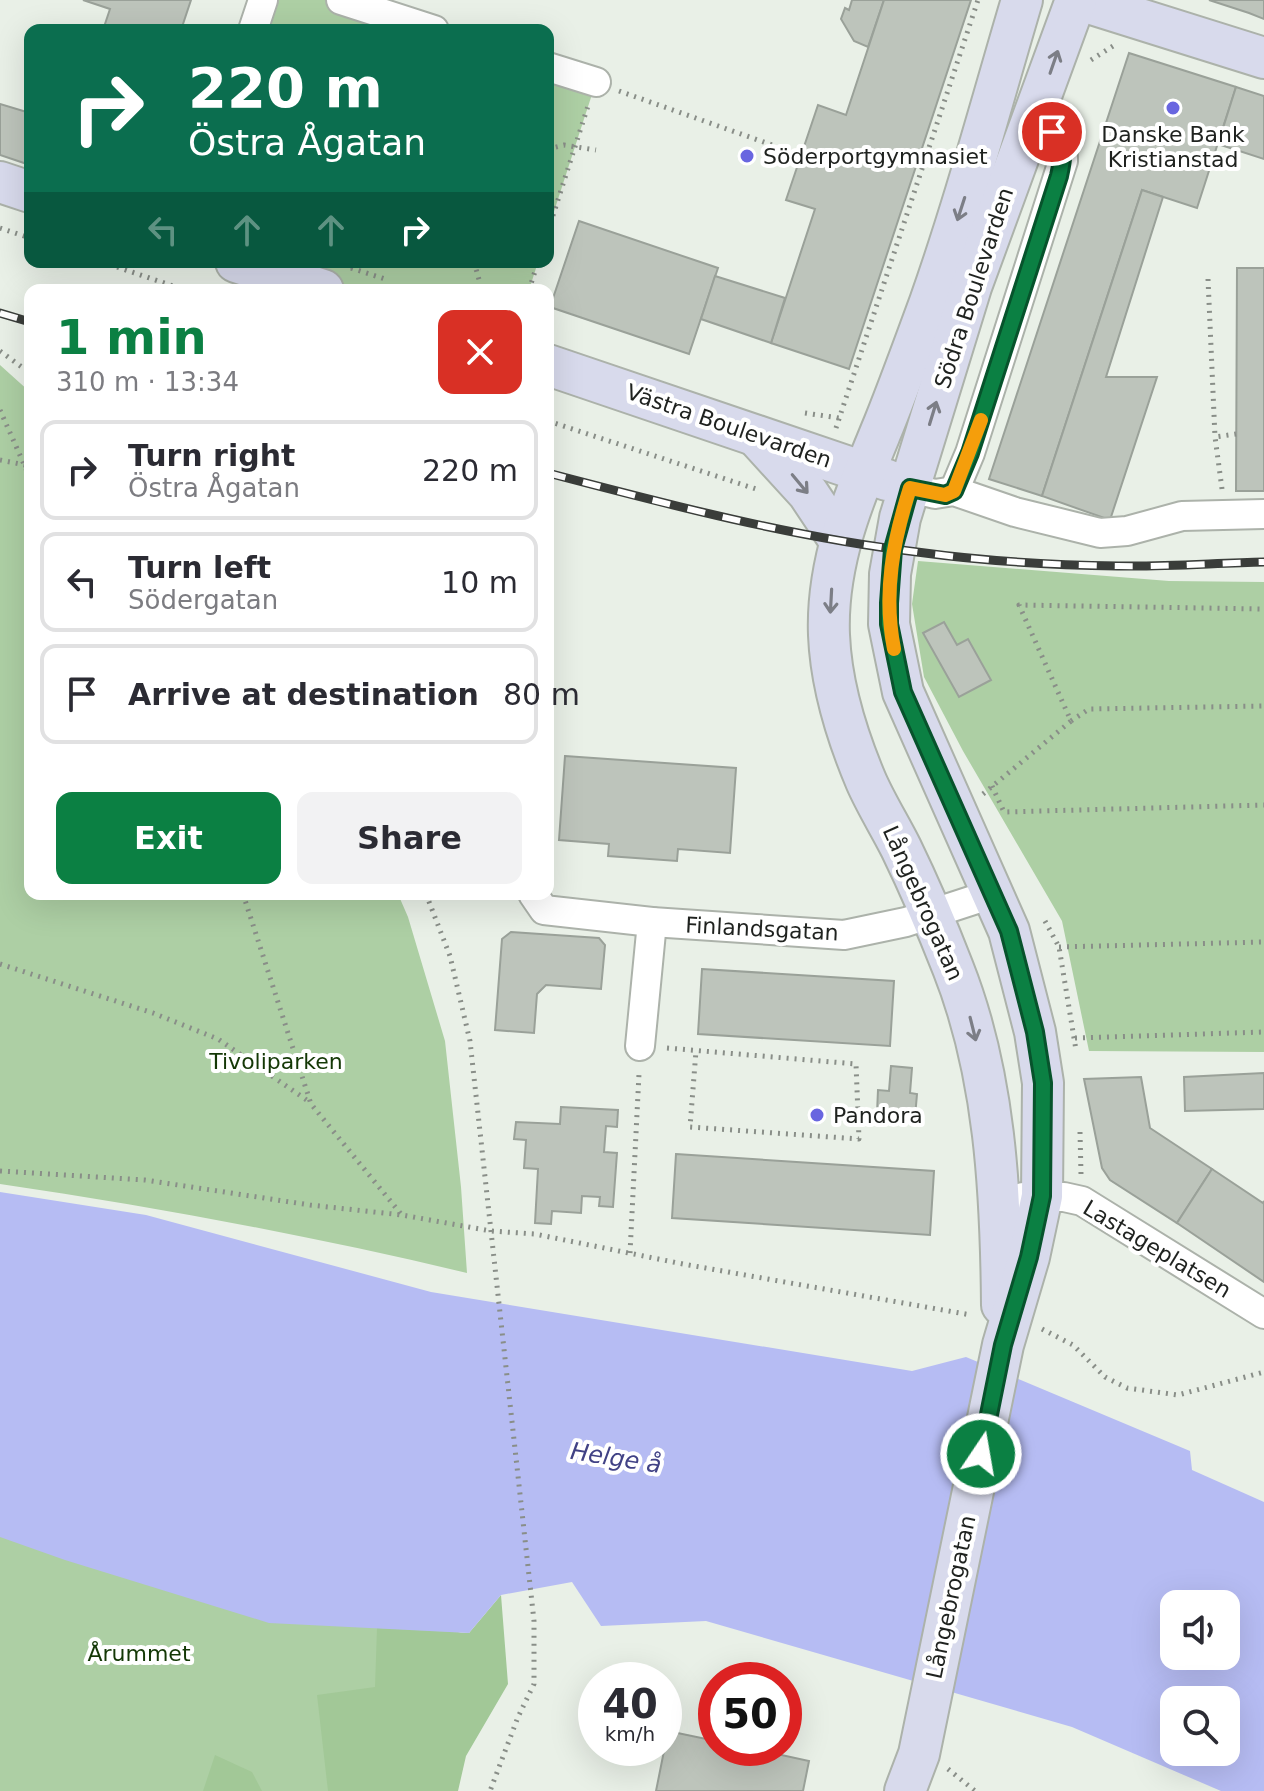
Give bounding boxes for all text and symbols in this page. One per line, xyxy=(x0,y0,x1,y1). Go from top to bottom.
one-way arrow xyxy=(1048,49,1063,74)
text: 220 m xyxy=(188,55,383,120)
icon: right xyxy=(56,56,160,160)
pin xyxy=(1018,98,1086,166)
marker: Danske Bank Kristianstad xyxy=(1164,99,1182,117)
icon: arrive xyxy=(1030,110,1074,154)
text: Östra Ågatan xyxy=(188,122,426,163)
place label: Danske Bank Kristianstad xyxy=(1101,122,1245,172)
place label: Söderportgymnasiet xyxy=(763,144,988,169)
marker: Söderportgymnasiet xyxy=(738,147,756,165)
street label: Södra Boulevarden xyxy=(930,184,1018,392)
one-way arrow xyxy=(953,196,968,222)
icon: left xyxy=(141,208,185,252)
icon: ahead xyxy=(225,208,269,252)
icon: ahead xyxy=(309,208,353,252)
icon: right xyxy=(393,208,437,252)
text: 1 min xyxy=(56,309,207,365)
button: close xyxy=(438,310,522,394)
text: 310 m · 13:34 xyxy=(56,367,239,397)
street label: Västra Boulevarden xyxy=(623,379,835,473)
one-way arrow xyxy=(926,401,941,427)
text: Turn right xyxy=(128,438,295,473)
icon: right xyxy=(60,448,104,492)
text: 220 m xyxy=(422,453,518,488)
text: Östra Ågatan xyxy=(128,473,300,503)
one-way arrow xyxy=(791,474,809,494)
text: Turn left xyxy=(128,550,271,585)
icon: left xyxy=(60,560,104,604)
text: 10 m xyxy=(441,565,518,600)
text: Södergatan xyxy=(128,585,278,615)
one-way arrow xyxy=(823,587,838,614)
icon: arrive xyxy=(60,672,104,716)
text: Arrive at destination xyxy=(128,677,479,712)
text: 80 m xyxy=(503,677,580,712)
button: Exit xyxy=(56,792,281,884)
button: Share xyxy=(297,792,522,884)
street label: Långebrogatan xyxy=(878,822,968,984)
street label: Finlandsgatan xyxy=(685,912,839,946)
one-way arrow xyxy=(966,1015,981,1041)
park label: Tivoliparken xyxy=(208,1049,343,1074)
place label: Pandora xyxy=(833,1103,923,1128)
marker: Pandora xyxy=(808,1106,826,1124)
street label: Lastageplatsen xyxy=(1079,1195,1235,1303)
position arrow xyxy=(939,1412,1023,1496)
water label: Helge å xyxy=(568,1436,664,1479)
street label: Långebrogatan xyxy=(921,1513,981,1681)
map controls xyxy=(1160,1590,1240,1766)
button: sound xyxy=(1160,1590,1240,1670)
park label: Årummet xyxy=(87,1640,191,1666)
speed limit sign: 50 xyxy=(698,1662,802,1766)
text: 40 xyxy=(602,1681,658,1727)
button: search xyxy=(1160,1686,1240,1766)
text: km/h xyxy=(605,1722,655,1746)

